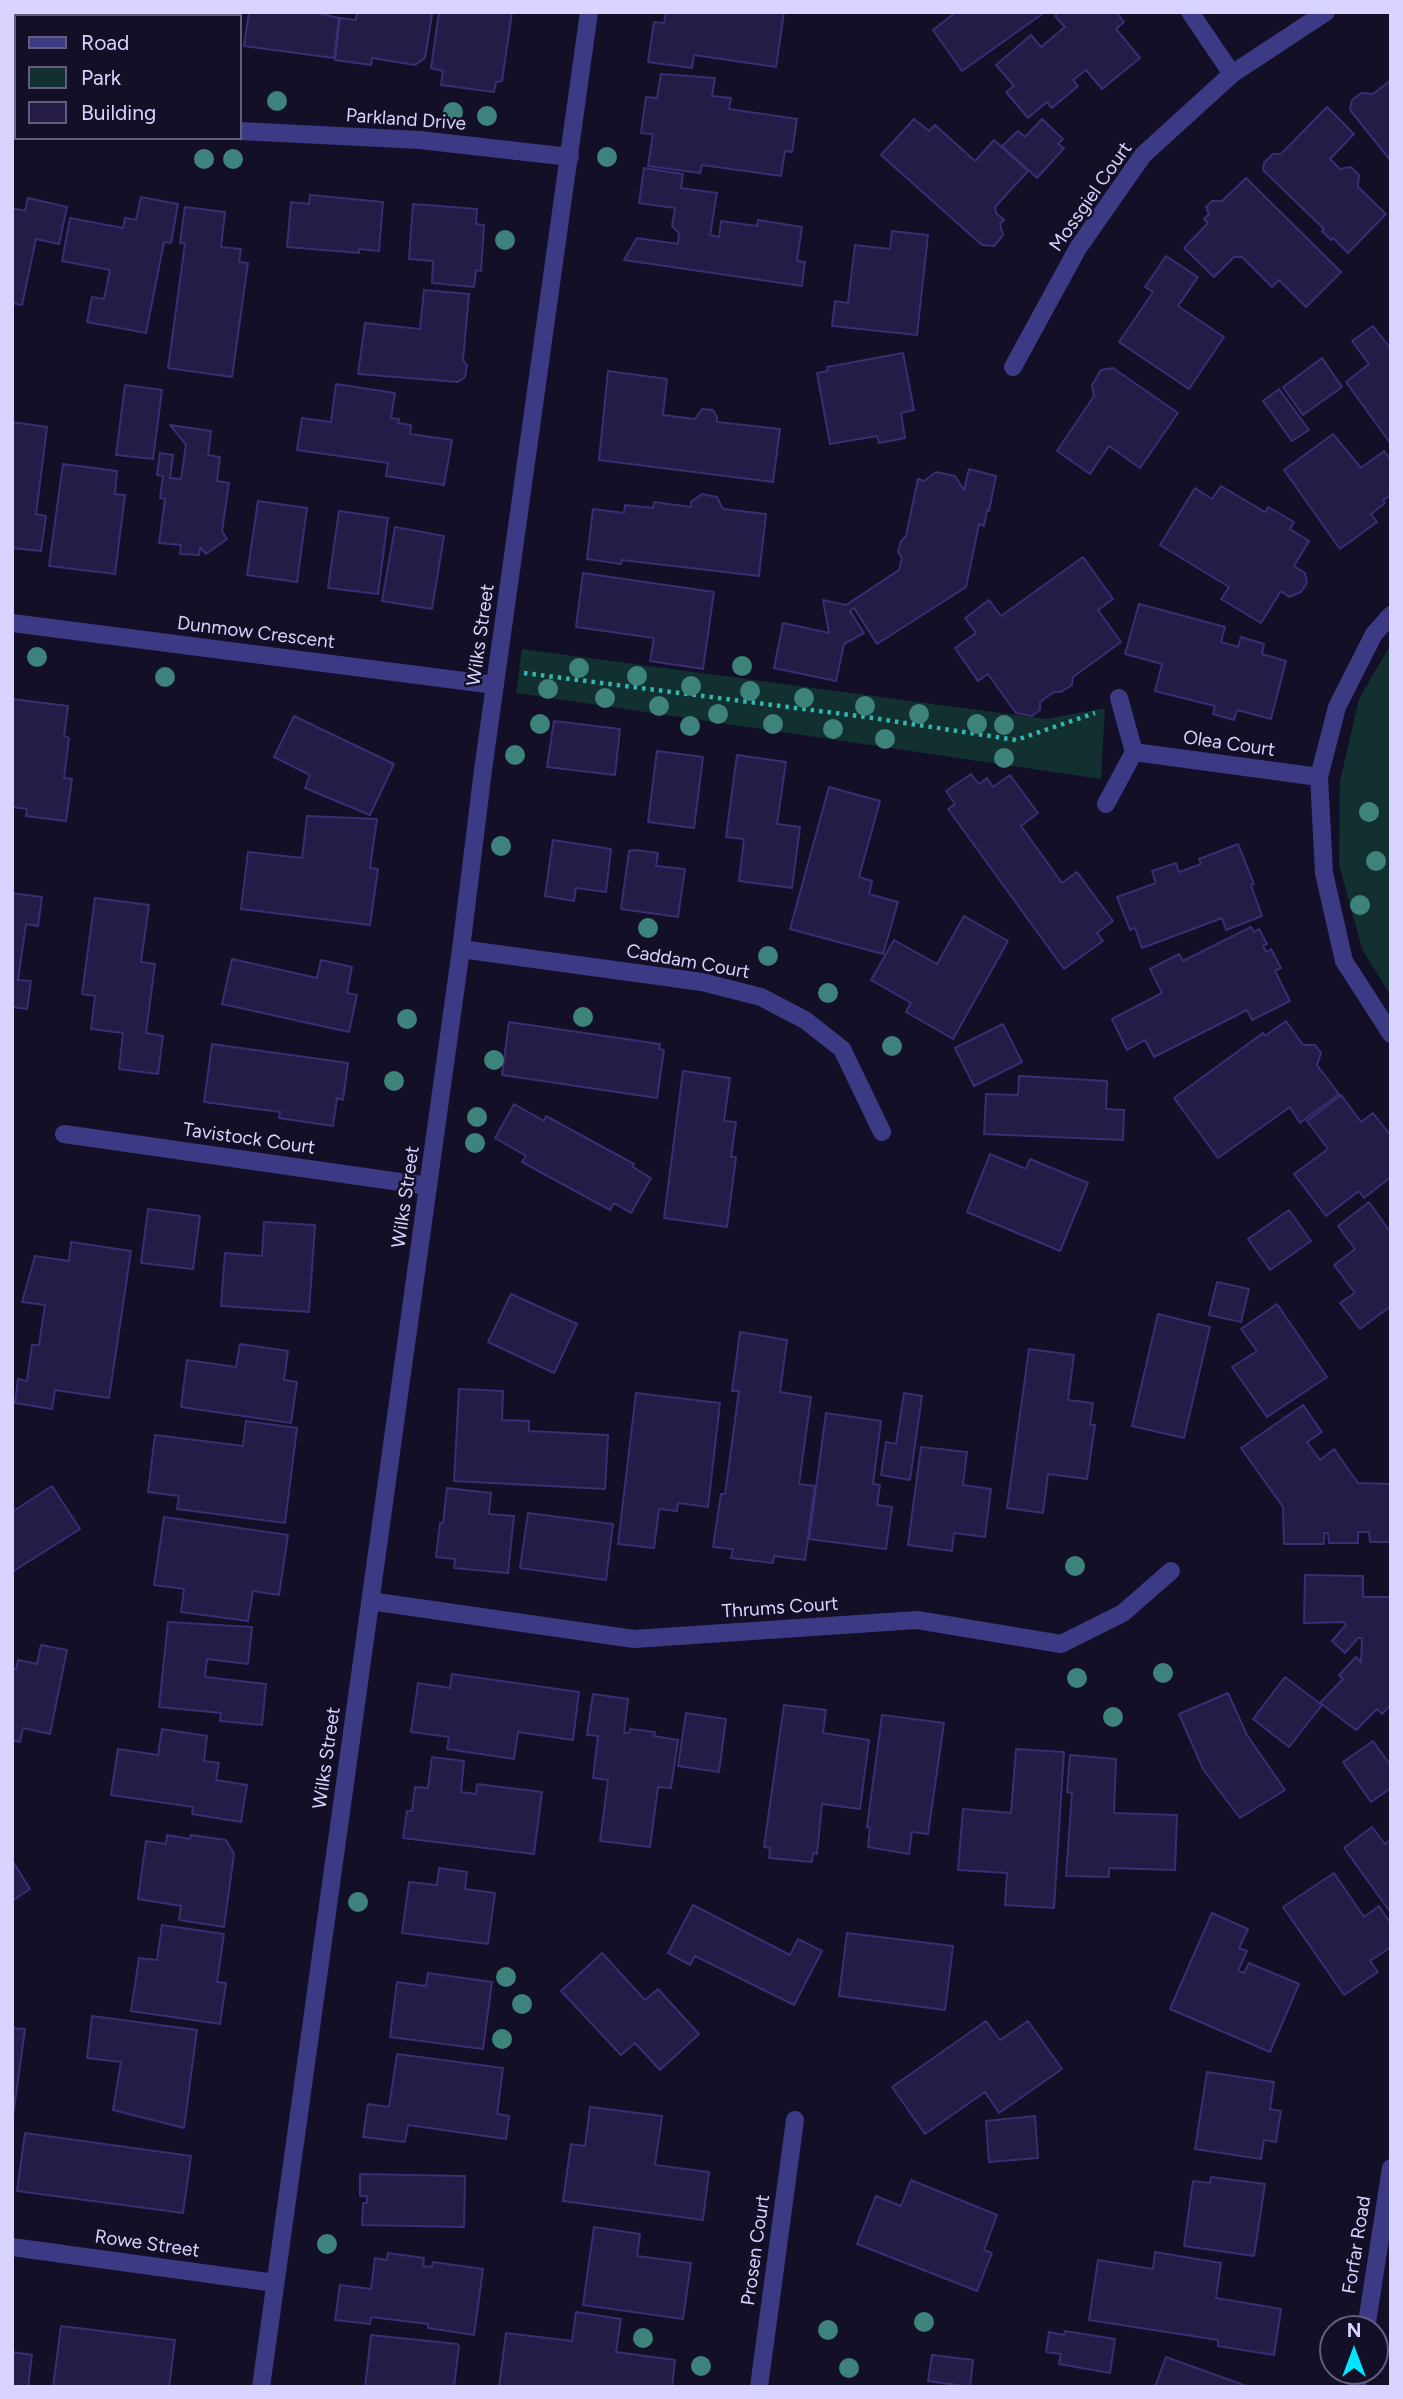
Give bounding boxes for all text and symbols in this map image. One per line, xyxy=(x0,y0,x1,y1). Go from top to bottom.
legend xyxy=(14,14,242,140)
text: Road xyxy=(81,30,129,55)
text: Park xyxy=(81,65,121,90)
text: Building xyxy=(81,100,156,125)
street label: Parkland Drive xyxy=(345,104,467,136)
street label: Mossgiel Court xyxy=(1045,138,1137,256)
street label: Wilks Street xyxy=(463,583,499,687)
street label: Dunmow Crescent xyxy=(176,612,336,654)
street label: Olea Court xyxy=(1182,726,1276,762)
street label: Caddam Court xyxy=(624,940,752,984)
street label: Tavistock Court xyxy=(181,1118,317,1160)
street label: Wilks Street xyxy=(388,1145,424,1249)
street label: Thrums Court xyxy=(721,1593,839,1623)
street label: Wilks Street xyxy=(309,1706,345,1810)
street label: Prosen Court xyxy=(737,2193,775,2307)
street label: Forfar Road xyxy=(1338,2194,1376,2296)
street label: Rowe Street xyxy=(93,2225,201,2263)
north arrow xyxy=(1319,2315,1389,2385)
text: N xyxy=(1347,2319,1361,2342)

